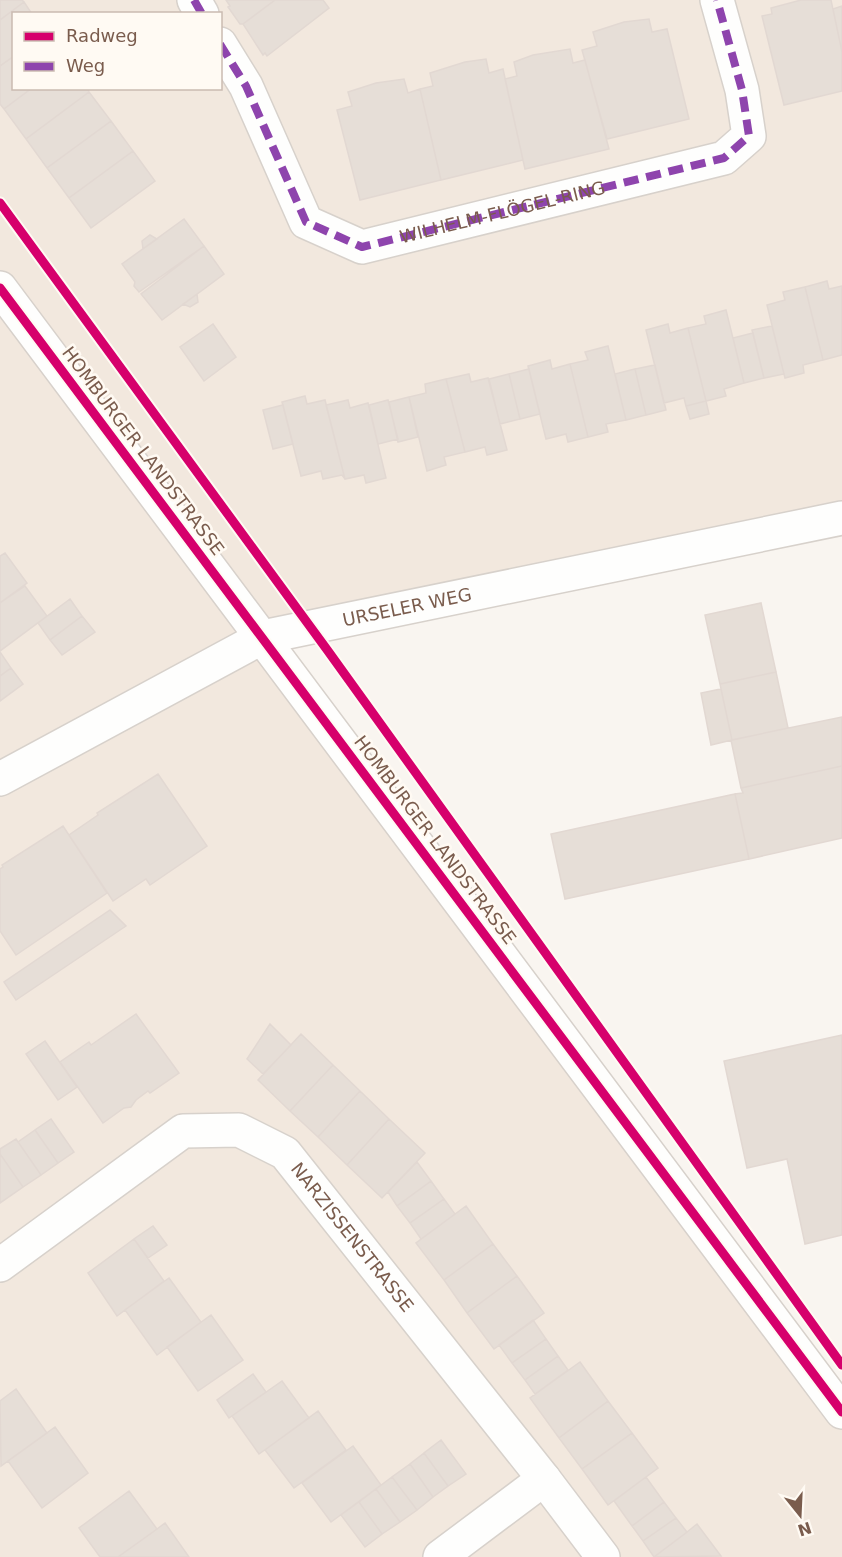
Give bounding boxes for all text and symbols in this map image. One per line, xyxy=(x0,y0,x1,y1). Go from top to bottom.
legend xyxy=(12,12,222,90)
text: Radweg xyxy=(66,25,138,46)
text: Weg xyxy=(66,55,105,76)
street label: WILHELM-FLÖGEL-RING xyxy=(397,177,607,247)
street label: HOMBURGER LANDSTRASSE xyxy=(58,342,229,559)
street label: URSELER WEG xyxy=(341,583,473,630)
street label: HOMBURGER LANDSTRASSE xyxy=(350,731,521,948)
street label: NARZISSENSTRASSE xyxy=(287,1158,418,1316)
north arrow xyxy=(770,1485,830,1545)
text: N xyxy=(795,1518,814,1540)

